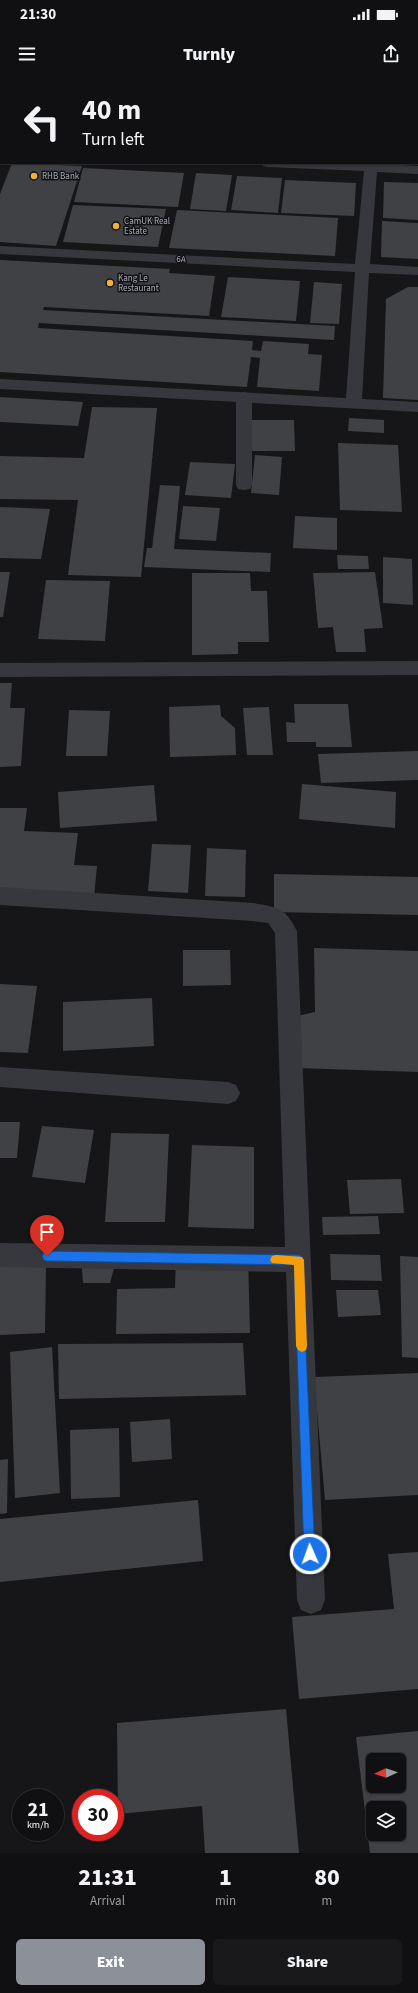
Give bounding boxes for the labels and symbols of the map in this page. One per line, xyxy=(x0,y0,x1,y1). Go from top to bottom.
place label: RHB Bank xyxy=(42,170,80,183)
marker: RHB Bank xyxy=(29,171,39,181)
place label: CamUK Real Estate xyxy=(124,215,170,238)
marker: CamUK Real Estate xyxy=(111,221,121,231)
street label: 6A xyxy=(176,253,186,266)
place label: Kang Le Restaurant xyxy=(118,272,159,295)
marker: Kang Le Restaurant xyxy=(105,278,115,288)
pin xyxy=(30,1215,64,1256)
position arrow xyxy=(289,1533,331,1575)
north arrow xyxy=(366,1753,406,1793)
speed limit sign: 30 xyxy=(72,1789,124,1841)

